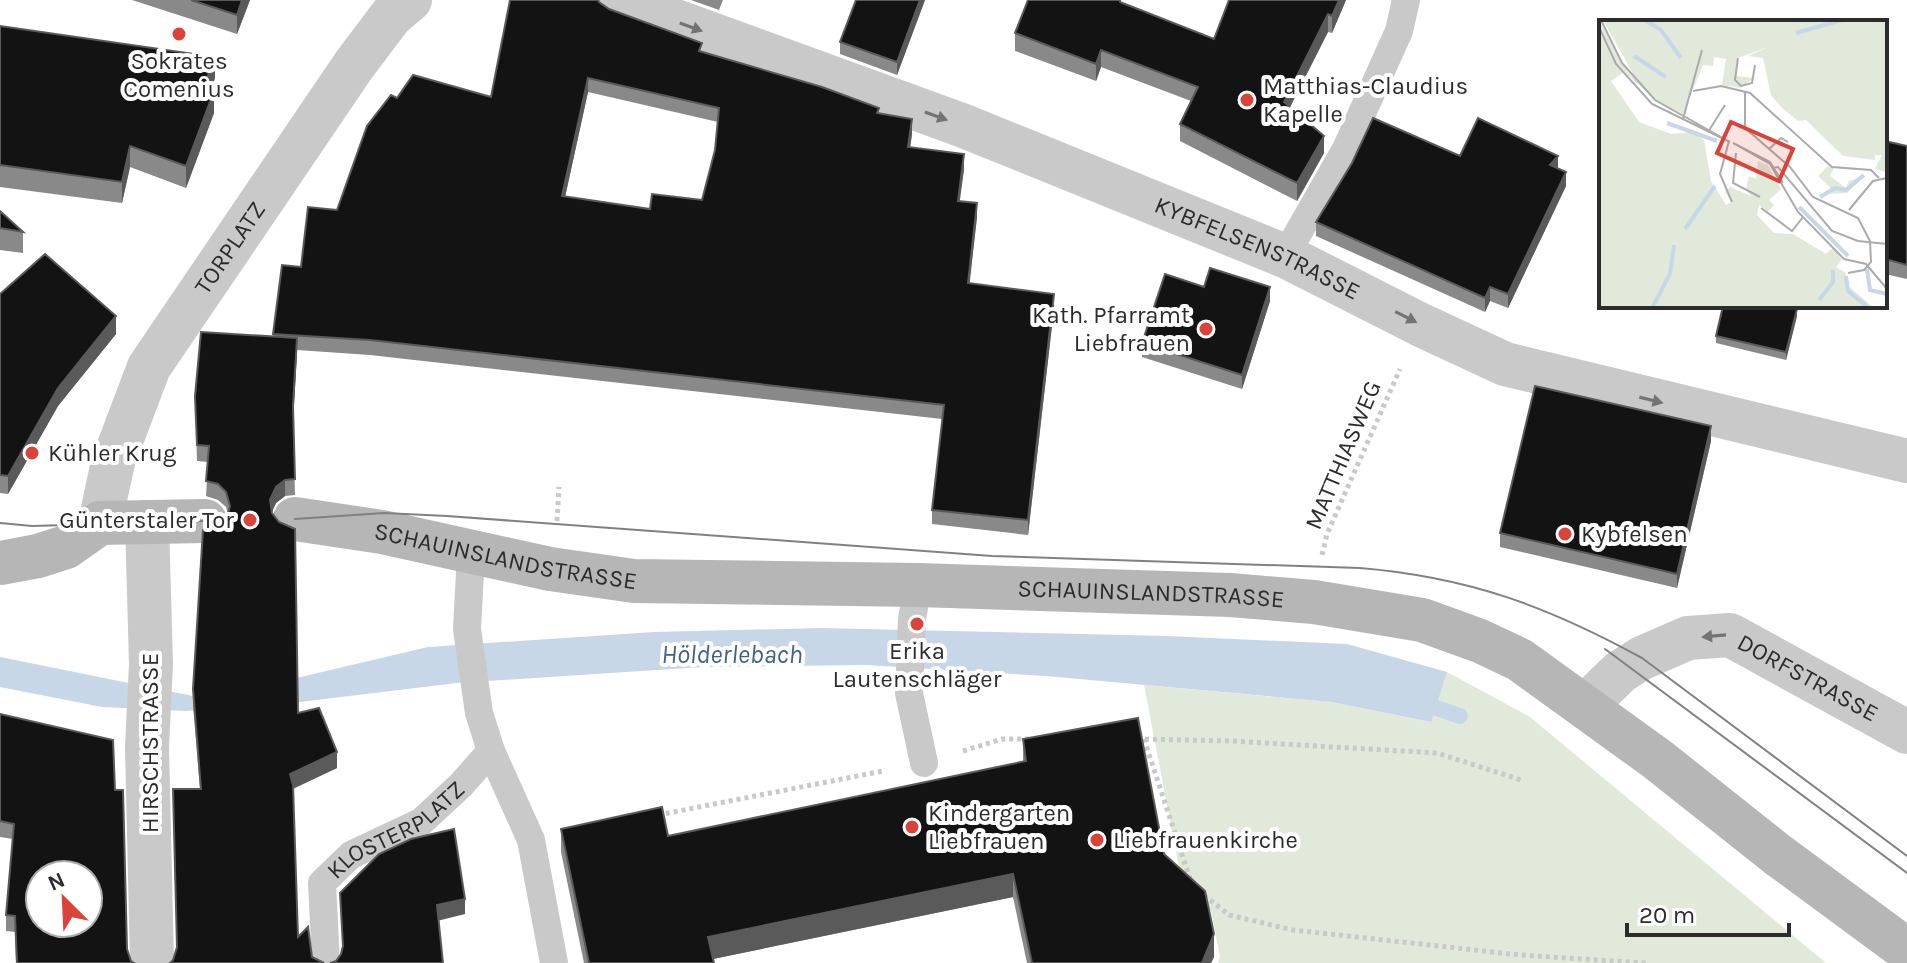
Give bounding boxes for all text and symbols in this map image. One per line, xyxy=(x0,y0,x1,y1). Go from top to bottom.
inset map xyxy=(1599,20,1887,308)
one-way arrow xyxy=(679,21,703,33)
marker: Sokrates Comenius xyxy=(170,25,188,43)
place label: Sokrates Comenius xyxy=(123,47,235,103)
place label: Matthias-Claudius Kapelle xyxy=(1263,72,1468,128)
marker: Matthias-Claudius Kapelle xyxy=(1238,91,1256,109)
one-way arrow xyxy=(924,110,948,122)
street label: KYBFELSENSTRASSE xyxy=(1150,191,1365,306)
street label: TORPLATZ xyxy=(189,196,271,299)
place label: Kath. Pfarramt Liebfrauen xyxy=(1032,301,1190,357)
one-way arrow xyxy=(1394,310,1417,324)
marker: Kath. Pfarramt Liebfrauen xyxy=(1197,320,1215,338)
street label: MATTHIASWEG xyxy=(1299,377,1387,533)
one-way arrow xyxy=(1639,395,1664,407)
place label: Kühler Krug xyxy=(48,439,177,467)
marker: Kühler Krug xyxy=(23,444,41,462)
place label: Günterstaler Tor xyxy=(59,506,234,534)
marker: Günterstaler Tor xyxy=(241,511,259,529)
street label: SCHAUINSLANDSTRASSE xyxy=(372,517,639,595)
place label: Kybfelsen xyxy=(1581,520,1688,548)
marker: Kybfelsen xyxy=(1556,525,1574,543)
street label: SCHAUINSLANDSTRASSE xyxy=(1017,574,1286,613)
marker: Erika Lautenschläger xyxy=(908,615,926,633)
street label: DORFSTRASSE xyxy=(1733,628,1883,728)
one-way arrow xyxy=(1701,630,1726,643)
place label: Erika Lautenschläger xyxy=(833,637,1002,693)
water label: Hölderlebach xyxy=(661,639,803,670)
street label: HIRSCHSTRASSE xyxy=(136,653,164,833)
street label: KLOSTERPLATZ xyxy=(321,775,470,885)
place label: Kindergarten Liebfrauen xyxy=(928,799,1070,855)
marker: Kindergarten Liebfrauen xyxy=(903,818,921,836)
place label: Liebfrauenkirche xyxy=(1113,826,1298,854)
marker: Liebfrauenkirche xyxy=(1088,831,1106,849)
north arrow xyxy=(24,859,104,939)
text: N xyxy=(44,867,69,897)
scale bar xyxy=(1627,887,1789,937)
text: 20 m xyxy=(1639,901,1695,929)

